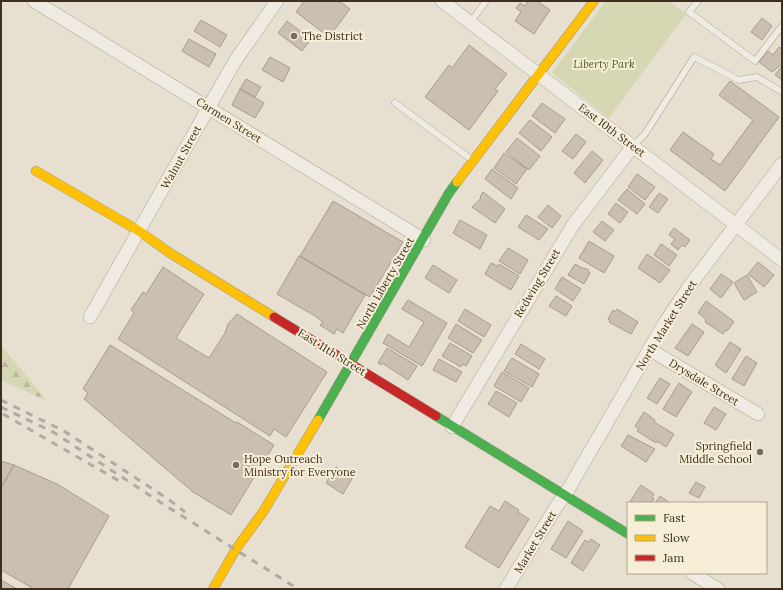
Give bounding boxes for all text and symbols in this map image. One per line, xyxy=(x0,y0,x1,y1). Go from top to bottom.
place label: The District xyxy=(302,29,364,43)
marker: The District xyxy=(289,31,299,41)
park label: Liberty Park xyxy=(573,57,635,71)
street label: Carmen Street xyxy=(194,94,265,146)
street label: East 10th Street xyxy=(576,100,649,160)
street label: Walnut Street xyxy=(158,122,205,191)
street label: North Liberty Street xyxy=(353,234,417,332)
street label: Redwing Street xyxy=(511,245,563,320)
street label: North Market Street xyxy=(633,277,700,373)
street label: East 11th Street xyxy=(295,325,369,379)
street label: Drysdale Street xyxy=(666,356,742,409)
place label: Springfield Middle School xyxy=(679,439,752,466)
marker: Springfield Middle School xyxy=(755,447,765,457)
place label: Hope Outreach Ministry for Everyone xyxy=(244,452,356,479)
marker: Hope Outreach Ministry for Everyone xyxy=(231,460,241,470)
legend xyxy=(627,502,767,574)
street label: Market Street xyxy=(511,508,560,576)
text: Fast xyxy=(663,510,686,525)
text: Slow xyxy=(663,530,690,545)
text: Jam xyxy=(662,550,684,565)

